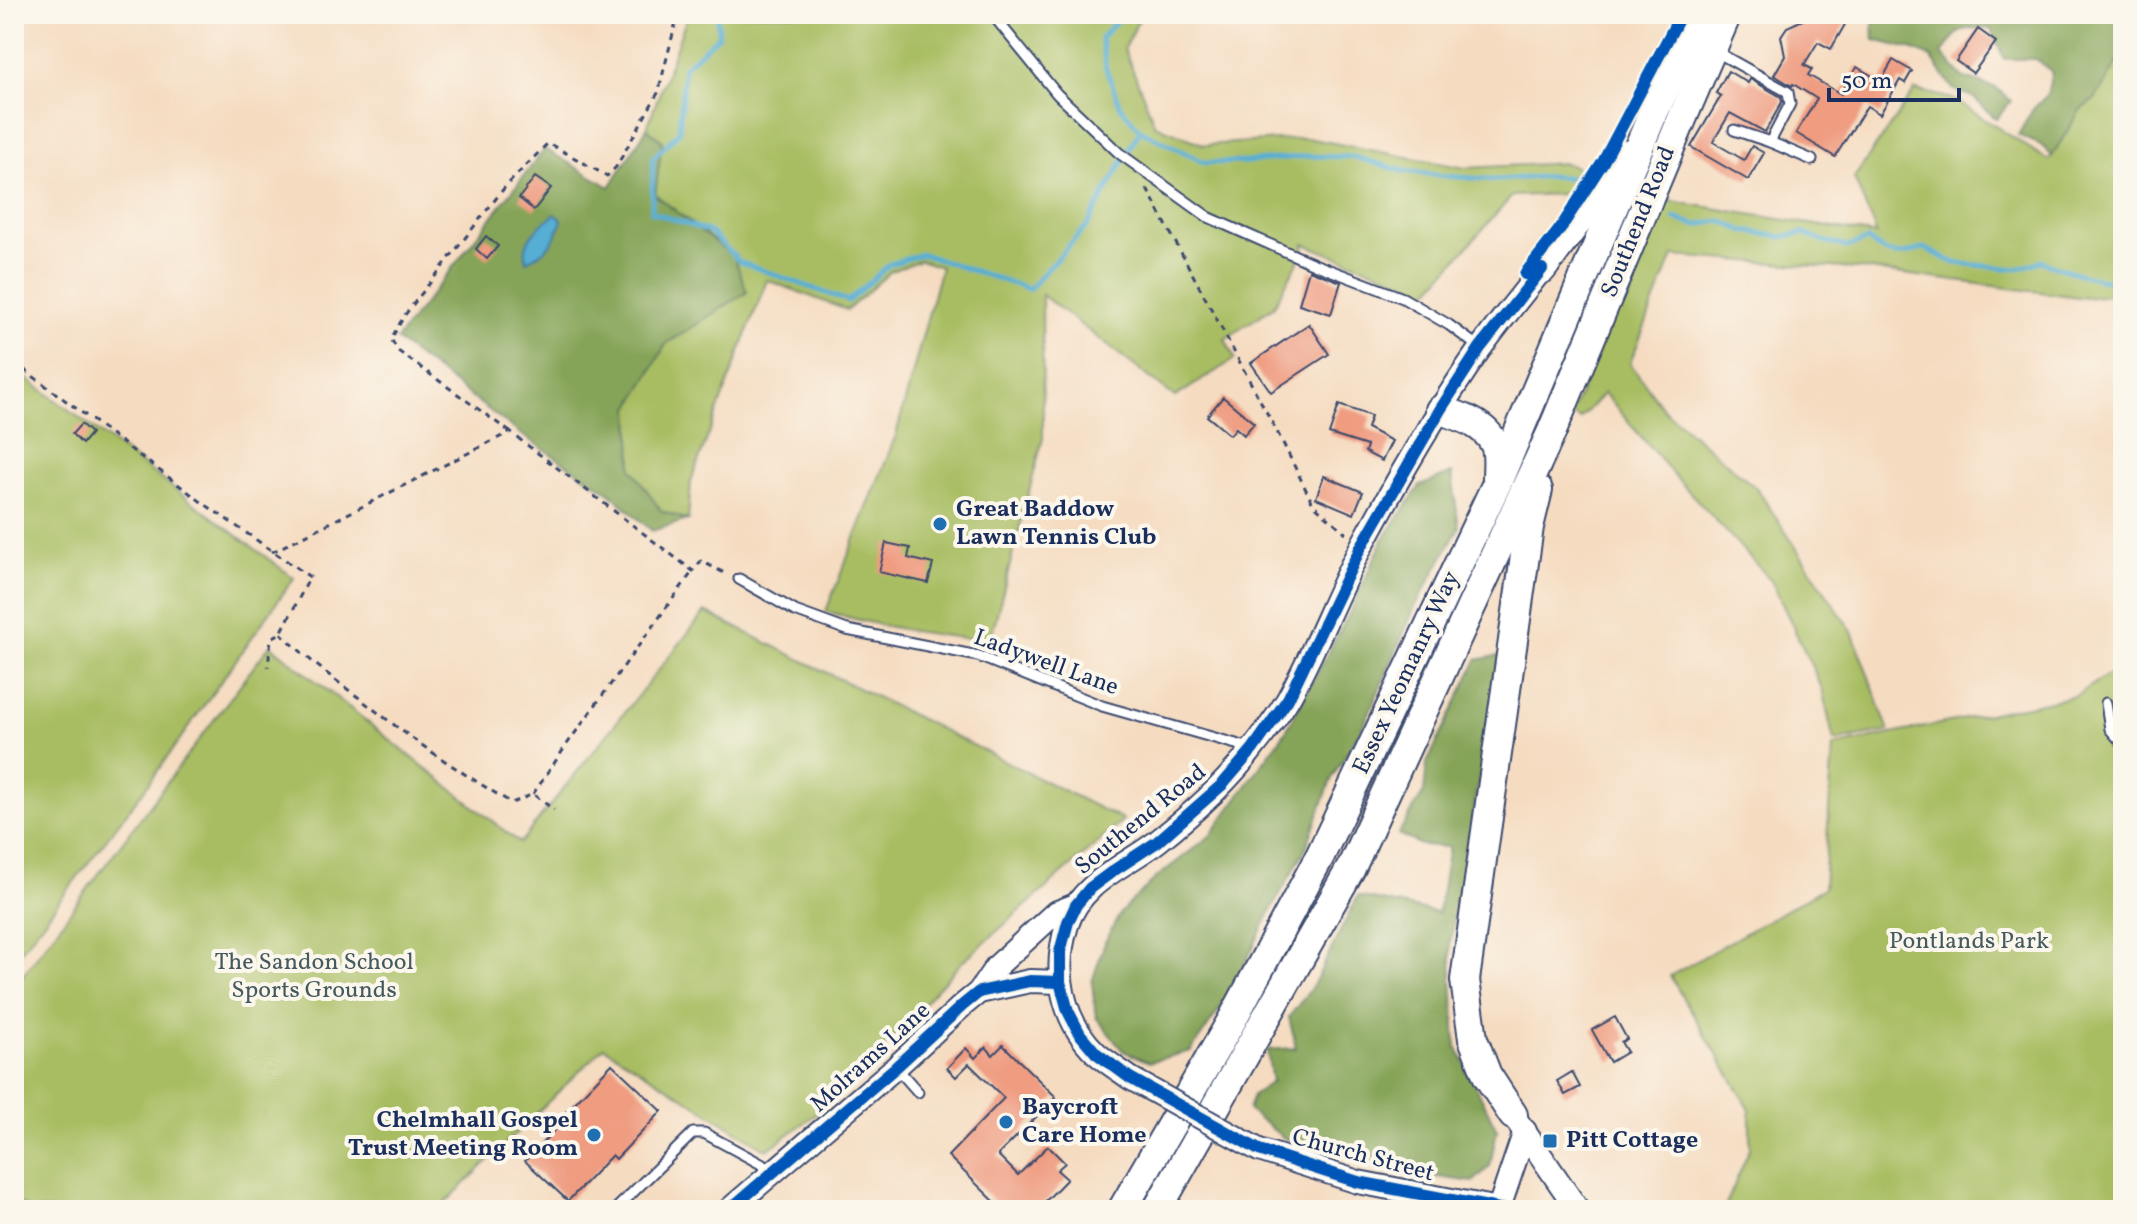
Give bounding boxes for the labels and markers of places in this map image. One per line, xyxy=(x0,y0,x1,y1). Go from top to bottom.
place label: Great Baddow Lawn Tennis Club xyxy=(956,493,1157,555)
marker: Great Baddow Lawn Tennis Club xyxy=(931,515,949,533)
place label: Baycroft Care Home xyxy=(1022,1091,1146,1153)
place label: Chelmhall Gospel Trust Meeting Room xyxy=(348,1104,578,1166)
marker: Baycroft Care Home xyxy=(997,1113,1015,1131)
place label: Pitt Cottage xyxy=(1566,1124,1698,1158)
marker: Chelmhall Gospel Trust Meeting Room xyxy=(585,1126,603,1144)
marker: Pitt Cottage xyxy=(1541,1132,1559,1150)

